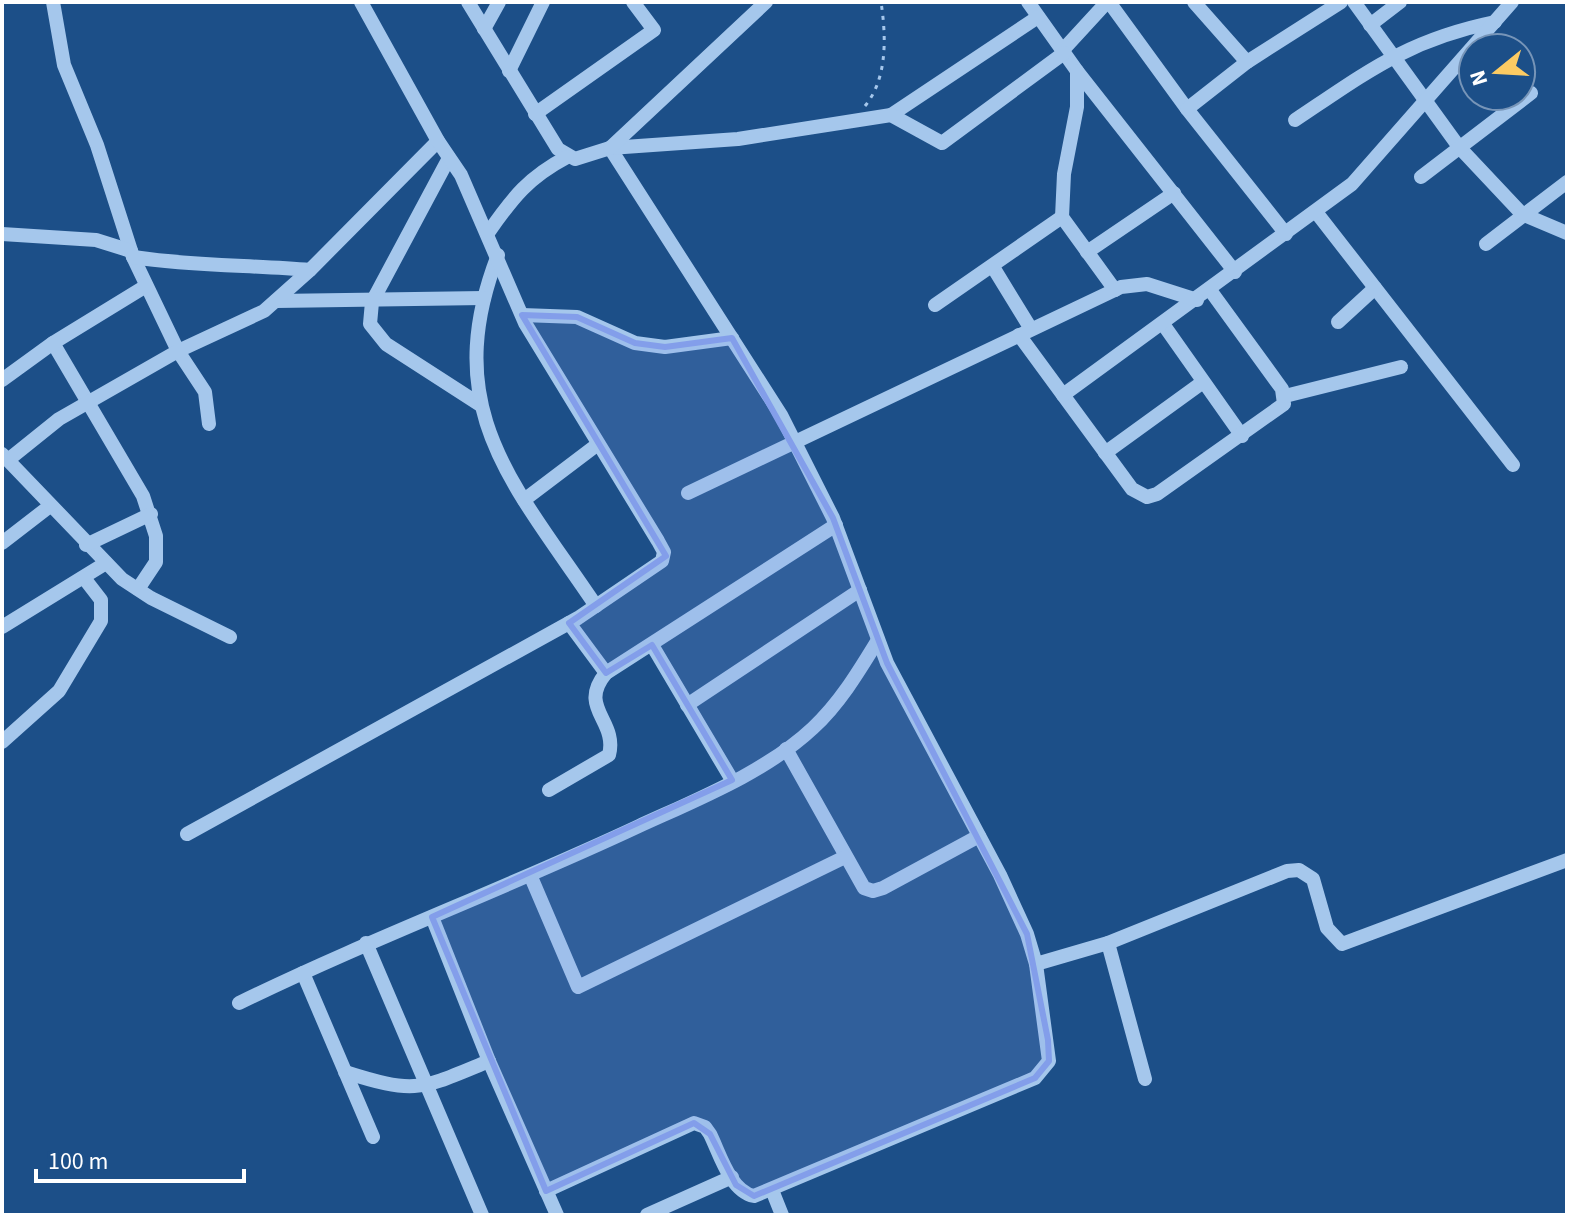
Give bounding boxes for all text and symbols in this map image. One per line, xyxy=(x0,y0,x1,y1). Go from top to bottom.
north arrow xyxy=(1457,32,1537,112)
text: N xyxy=(1461,66,1496,90)
scale bar xyxy=(36,1133,244,1183)
text: 100 m xyxy=(48,1144,108,1179)

